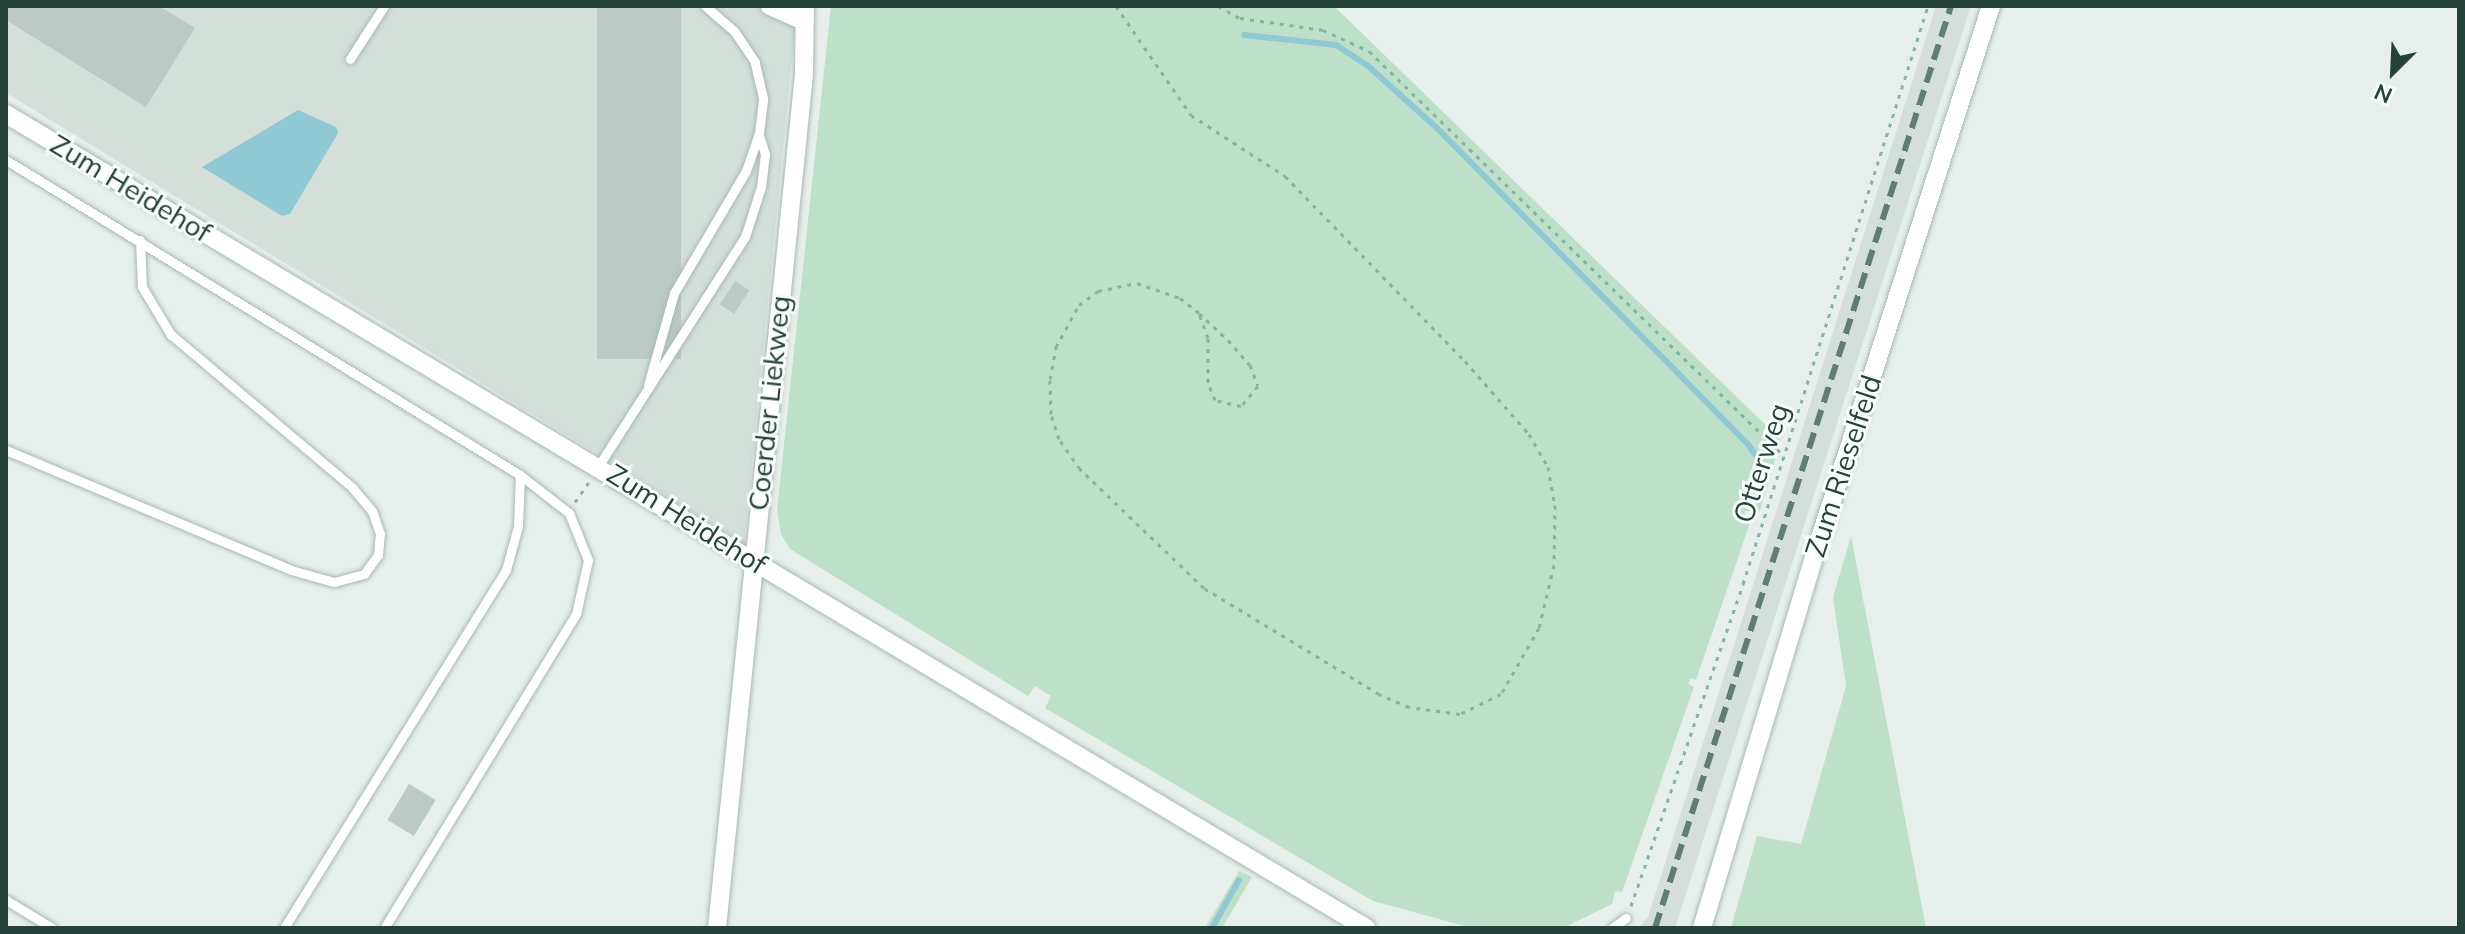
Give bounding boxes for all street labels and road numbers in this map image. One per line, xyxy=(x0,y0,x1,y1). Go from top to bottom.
street label: Zum Heidehof xyxy=(45,127,217,249)
street label: Coerder Liekweg xyxy=(741,294,797,512)
street label: Zum Rieselfeld xyxy=(1798,371,1888,561)
street label: Otterweg xyxy=(1726,399,1796,527)
street label: Zum Heidehof xyxy=(601,457,773,581)

